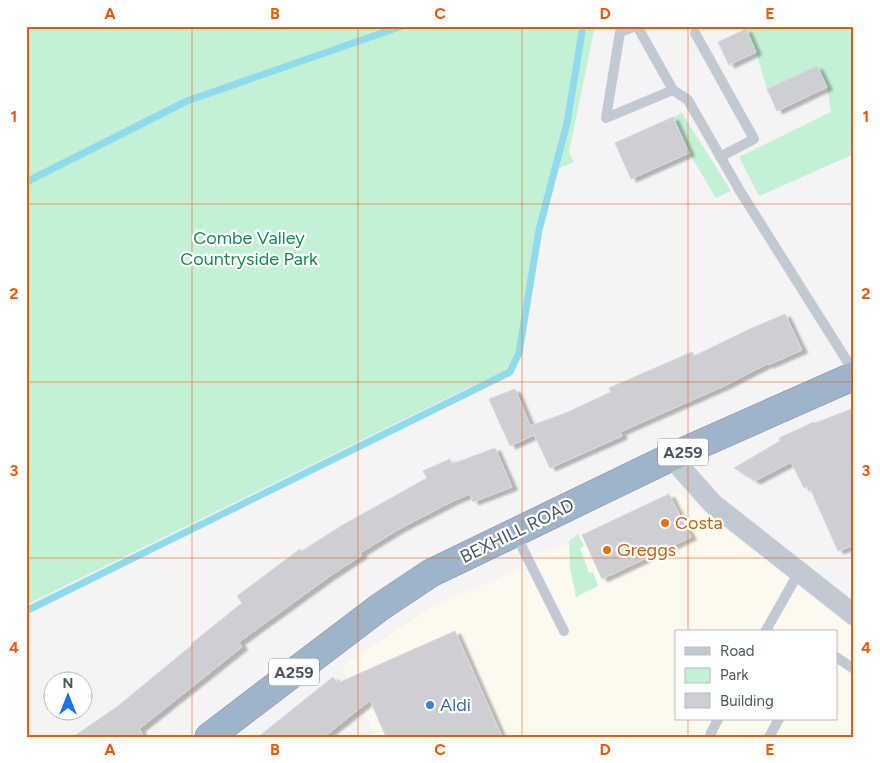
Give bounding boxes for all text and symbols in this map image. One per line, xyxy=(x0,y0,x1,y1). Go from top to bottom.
text: A xyxy=(104,4,116,23)
text: B xyxy=(270,4,280,23)
text: C xyxy=(434,4,446,23)
text: D xyxy=(599,4,611,23)
text: E xyxy=(765,4,775,23)
text: 1 xyxy=(11,107,17,126)
text: 1 xyxy=(863,107,869,126)
park label: Combe Valley Countryside Park xyxy=(180,227,318,270)
text: 2 xyxy=(9,284,19,303)
text: 2 xyxy=(861,284,871,303)
road number: A259 xyxy=(658,438,708,466)
text: 3 xyxy=(10,461,19,480)
text: 3 xyxy=(862,461,871,480)
street label: BEXHILL ROAD xyxy=(456,494,578,568)
place label: Costa xyxy=(675,512,723,534)
marker: Costa xyxy=(659,517,671,529)
place label: Greggs xyxy=(617,539,676,561)
marker: Greggs xyxy=(601,544,613,556)
legend xyxy=(675,630,838,720)
text: 4 xyxy=(9,638,19,657)
text: 4 xyxy=(861,638,871,657)
text: Road xyxy=(720,642,755,660)
road number: A259 xyxy=(269,659,319,686)
text: Park xyxy=(720,666,749,684)
north arrow xyxy=(42,670,92,720)
text: N xyxy=(63,675,73,692)
text: Building xyxy=(720,692,774,710)
place label: Aldi xyxy=(440,694,471,716)
marker: Aldi xyxy=(424,699,436,711)
text: A xyxy=(104,740,116,759)
text: B xyxy=(270,740,280,759)
text: C xyxy=(434,740,446,759)
text: D xyxy=(599,740,611,759)
text: E xyxy=(765,740,775,759)

